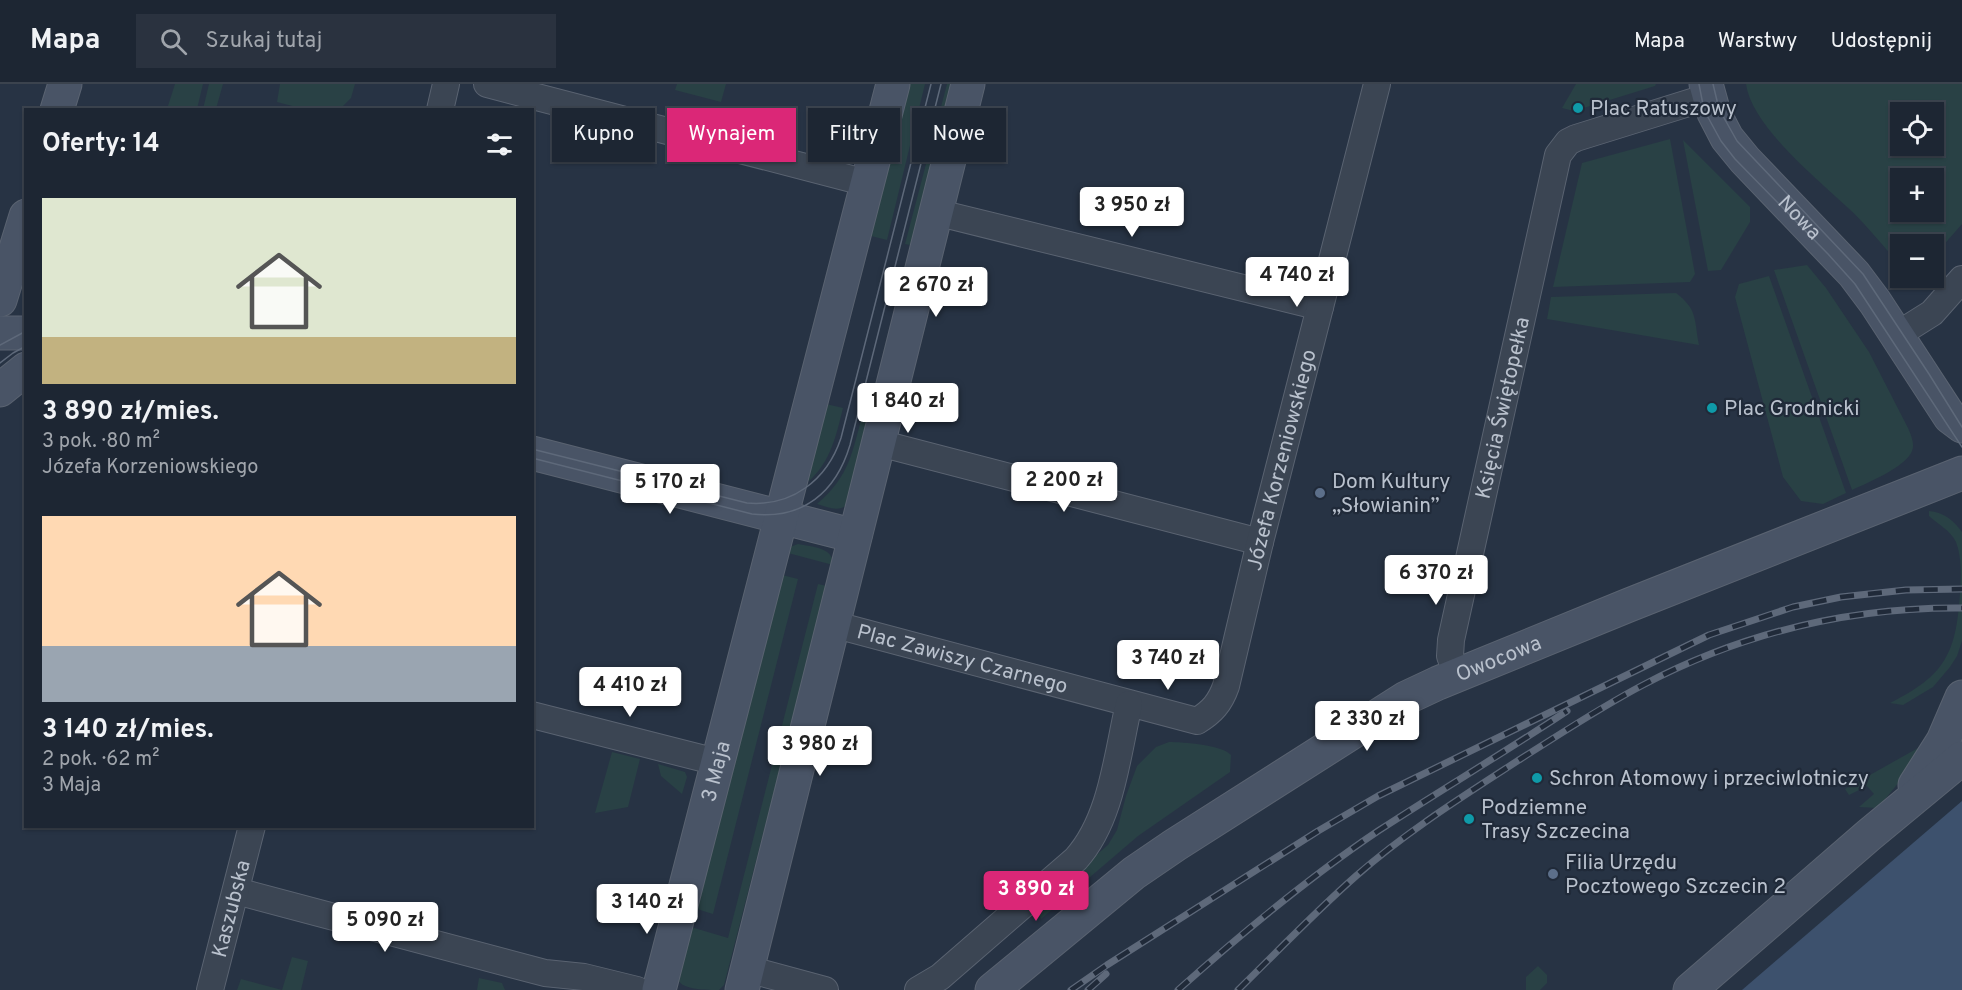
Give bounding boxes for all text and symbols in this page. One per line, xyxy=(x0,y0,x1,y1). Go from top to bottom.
search box xyxy=(136,14,556,68)
text: Mapa xyxy=(30,23,100,59)
icon: search xyxy=(157,25,190,58)
text: Szukaj tutaj xyxy=(205,28,322,55)
text: Mapa xyxy=(1634,28,1685,55)
text: Warstwy xyxy=(1718,28,1797,55)
text: Udostępnij xyxy=(1830,28,1932,55)
place label: Plac Ratuszowy xyxy=(1590,96,1737,123)
marker: Plac Ratuszowy xyxy=(1571,101,1585,115)
map controls xyxy=(1890,102,1944,288)
button: locate xyxy=(1890,102,1944,156)
chip: Kupno xyxy=(552,108,655,162)
chip: Wynajem xyxy=(667,108,796,162)
chip: Filtry xyxy=(808,108,900,162)
chip: Nowe xyxy=(912,108,1006,162)
text: Oferty: 14 xyxy=(42,128,160,161)
icon: filters xyxy=(483,128,516,161)
button: + xyxy=(1890,168,1944,222)
pin: 3 950 zł xyxy=(1070,187,1194,238)
street label: Nowa xyxy=(1771,190,1827,247)
text: 3 950 zł xyxy=(1094,193,1170,219)
button: − xyxy=(1890,234,1944,288)
icon: home xyxy=(225,237,333,345)
pin: 4 740 zł xyxy=(1235,257,1359,308)
text: 4 740 zł xyxy=(1260,263,1334,289)
pin: 2 670 zł xyxy=(874,267,998,318)
text: 2 670 zł xyxy=(898,273,974,299)
street label: Księcia Świętopełka xyxy=(1470,315,1537,502)
street label: Józefa Korzeniowskiego xyxy=(1242,347,1324,574)
pin: 1 840 zł xyxy=(846,383,970,434)
text: 1 840 zł xyxy=(871,389,945,415)
text: 3 890 zł/mies. xyxy=(42,396,219,429)
place label: Plac Grodnicki xyxy=(1724,396,1860,423)
marker: Plac Grodnicki xyxy=(1705,401,1719,415)
text: 3 pok. · 80 m² xyxy=(42,429,160,455)
text: Józefa Korzeniowskiego xyxy=(42,455,258,481)
pin: 2 200 zł xyxy=(1002,462,1126,513)
pin: 5 170 zł xyxy=(608,464,732,515)
text: 2 200 zł xyxy=(1025,468,1103,494)
place label: Dom Kultury „Słowianin” xyxy=(1332,469,1450,520)
text: 5 170 zł xyxy=(635,470,705,496)
marker: Dom Kultury „Słowianin” xyxy=(1313,486,1327,500)
icon: home xyxy=(225,555,333,663)
pin: 6 370 zł xyxy=(1374,555,1498,606)
text: 6 370 zł xyxy=(1399,561,1473,587)
street label: Plac Zawiszy Czarnego xyxy=(854,619,1071,701)
street label: Owocowa xyxy=(1452,630,1546,689)
pin: 3 740 zł xyxy=(1106,640,1230,691)
text: 3 740 zł xyxy=(1131,646,1205,672)
pin: 4 410 zł xyxy=(568,667,692,718)
text: 4 410 zł xyxy=(593,673,667,699)
pin: 2 330 zł xyxy=(1305,701,1429,752)
text: 2 330 zł xyxy=(1329,707,1405,733)
text: 3 140 zł/mies. xyxy=(42,714,214,747)
pin: 3 980 zł xyxy=(758,726,882,777)
text: 3 980 zł xyxy=(782,732,858,758)
street label: 3 Maja xyxy=(696,738,738,805)
text: 2 pok. · 62 m² xyxy=(42,747,159,773)
place label: Schron Atomowy i przeciwlotniczy xyxy=(1549,766,1869,793)
marker: Schron Atomowy i przeciwlotniczy xyxy=(1530,771,1544,785)
text: 3 Maja xyxy=(42,773,101,799)
place label: Podziemne Trasy Szczecina xyxy=(1481,795,1630,846)
marker: Podziemne Trasy Szczecina xyxy=(1462,812,1476,826)
place label: Filia Urzędu Pocztowego Szczecin 2 xyxy=(1565,850,1786,901)
street label: Kaszubska xyxy=(207,857,258,961)
marker: Filia Urzędu Pocztowego Szczecin 2 xyxy=(1546,867,1560,881)
pin: 3 890 zł xyxy=(974,871,1098,922)
text: 3 890 zł xyxy=(998,877,1074,903)
pin: 3 140 zł xyxy=(585,884,709,935)
text: 3 140 zł xyxy=(611,890,683,916)
pin: 5 090 zł xyxy=(323,902,447,953)
text: 5 090 zł xyxy=(346,908,424,934)

